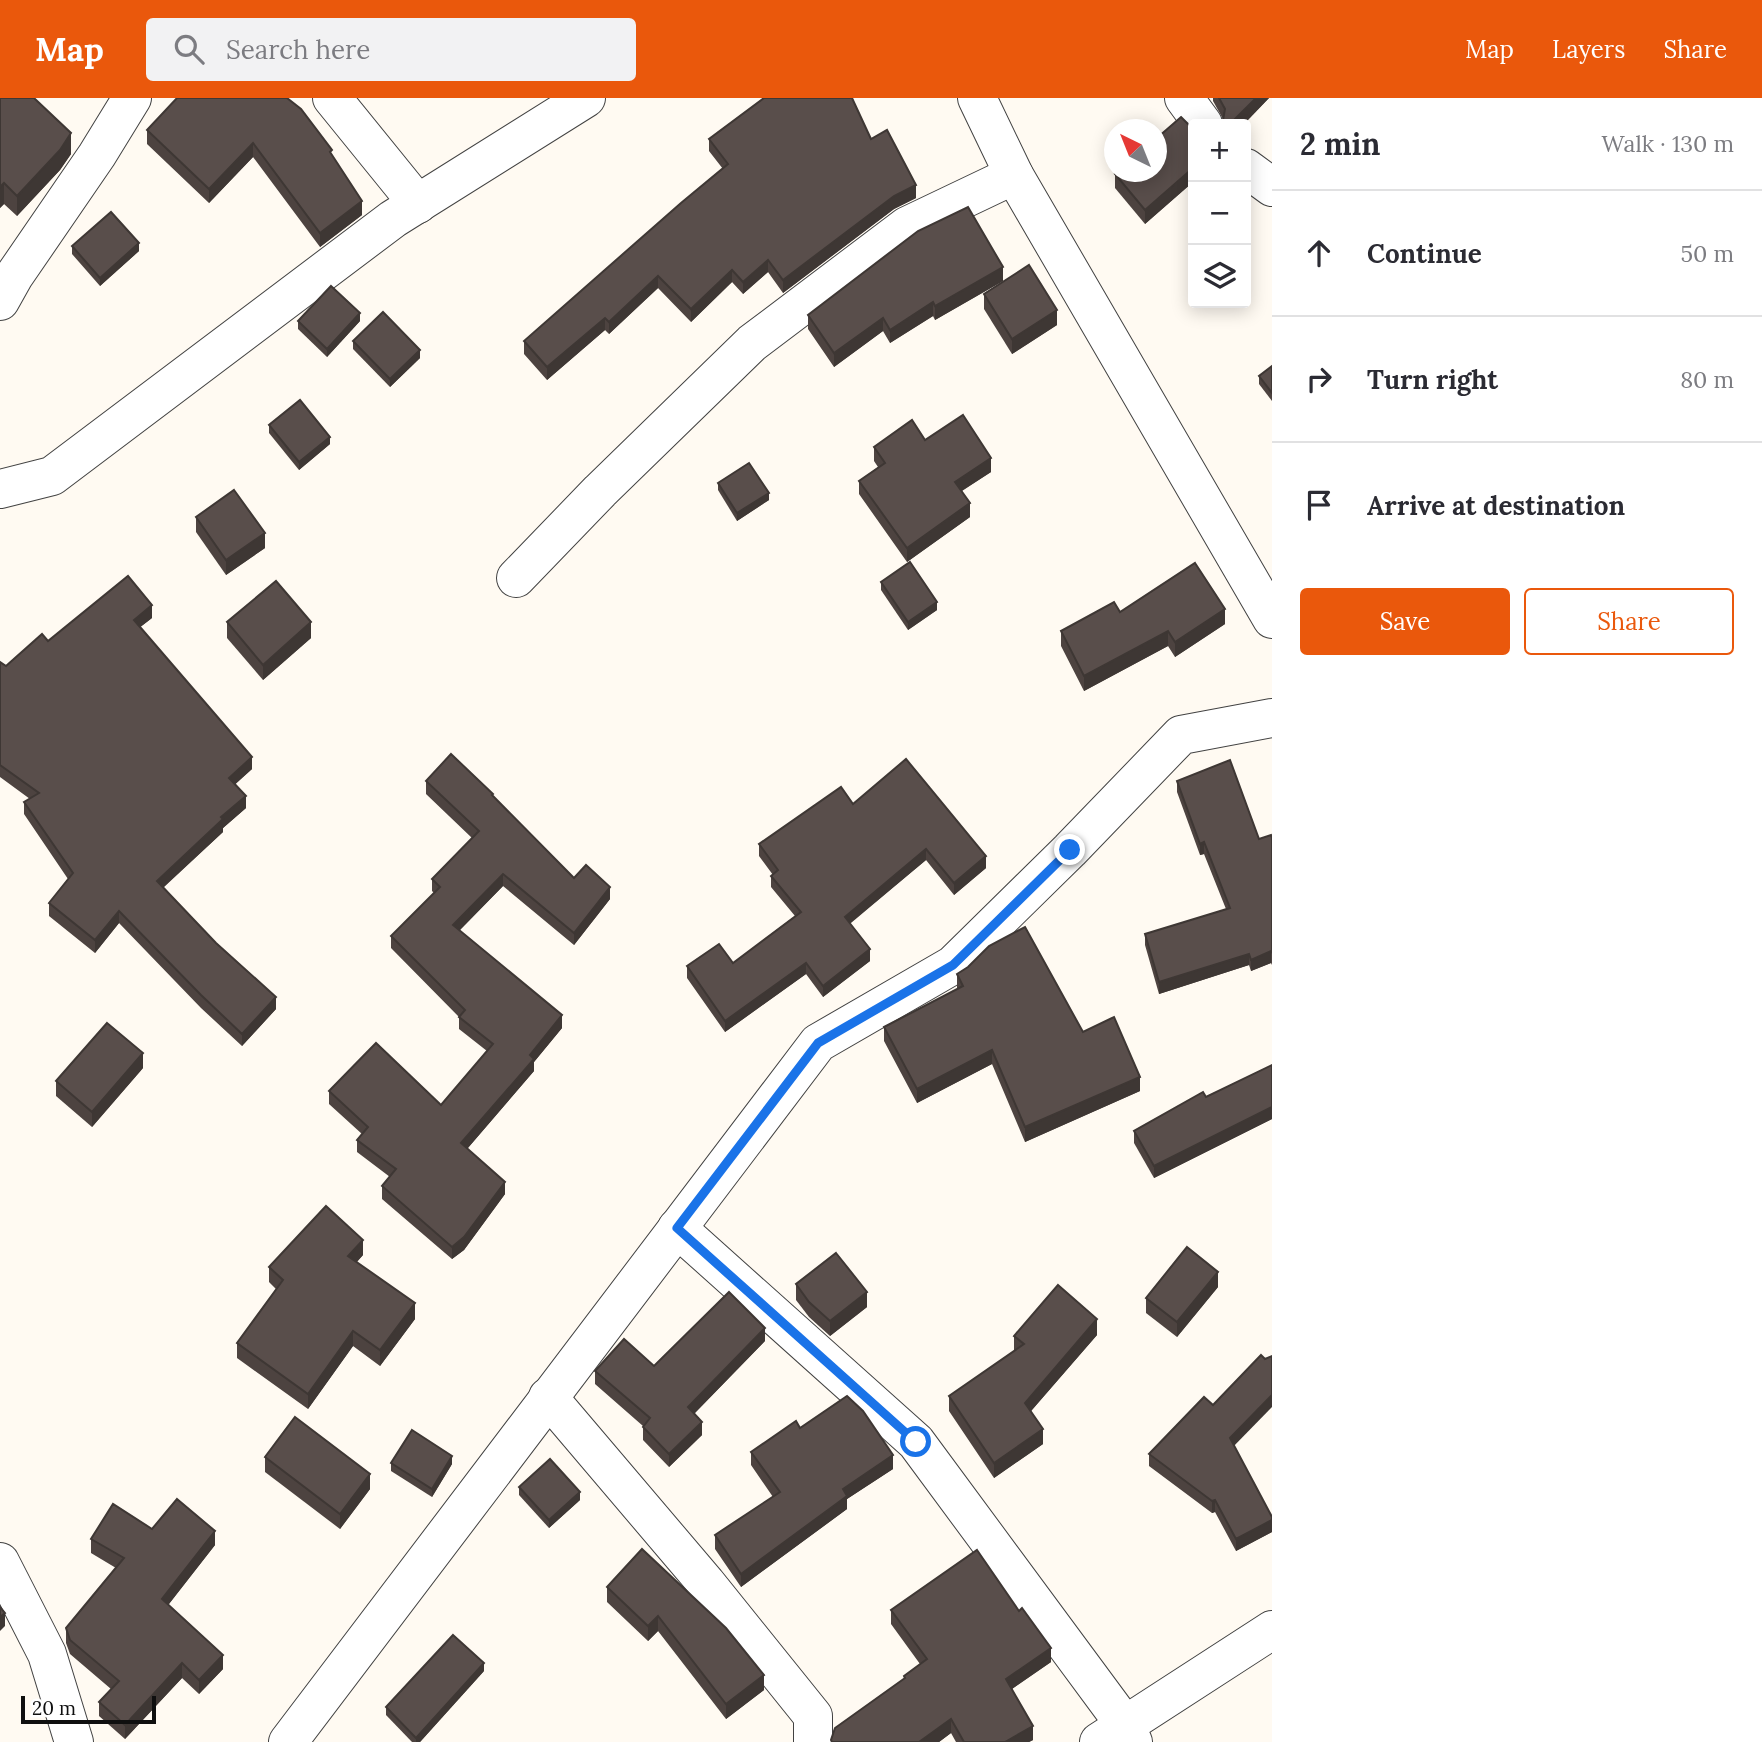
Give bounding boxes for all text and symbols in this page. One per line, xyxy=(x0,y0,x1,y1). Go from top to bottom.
search box xyxy=(146,18,636,81)
text: Map xyxy=(35,28,104,70)
icon: search xyxy=(170,30,208,68)
text: Search here xyxy=(226,33,370,66)
text: Map xyxy=(1465,34,1514,65)
text: Layers xyxy=(1552,34,1625,65)
text: Share xyxy=(1663,34,1727,65)
north arrow xyxy=(1104,119,1167,182)
map controls xyxy=(1188,119,1251,308)
button: + xyxy=(1188,119,1251,182)
text: 2 min xyxy=(1300,125,1380,163)
text: Walk · 130 m xyxy=(1602,129,1734,158)
button: − xyxy=(1188,182,1251,245)
icon: ahead xyxy=(1300,234,1338,272)
text: Continue xyxy=(1367,237,1482,270)
text: 50 m xyxy=(1681,239,1734,268)
button: layers xyxy=(1188,245,1251,308)
icon: right xyxy=(1300,360,1338,398)
text: Turn right xyxy=(1367,363,1498,396)
text: 80 m xyxy=(1680,365,1734,394)
icon: arrive xyxy=(1300,486,1338,524)
text: Arrive at destination xyxy=(1367,489,1625,522)
button: Save xyxy=(1300,588,1510,655)
button: Share xyxy=(1524,588,1734,655)
route end xyxy=(1054,834,1085,865)
route start xyxy=(900,1426,931,1457)
scale bar xyxy=(21,1693,156,1725)
text: 20 m xyxy=(32,1696,76,1720)

